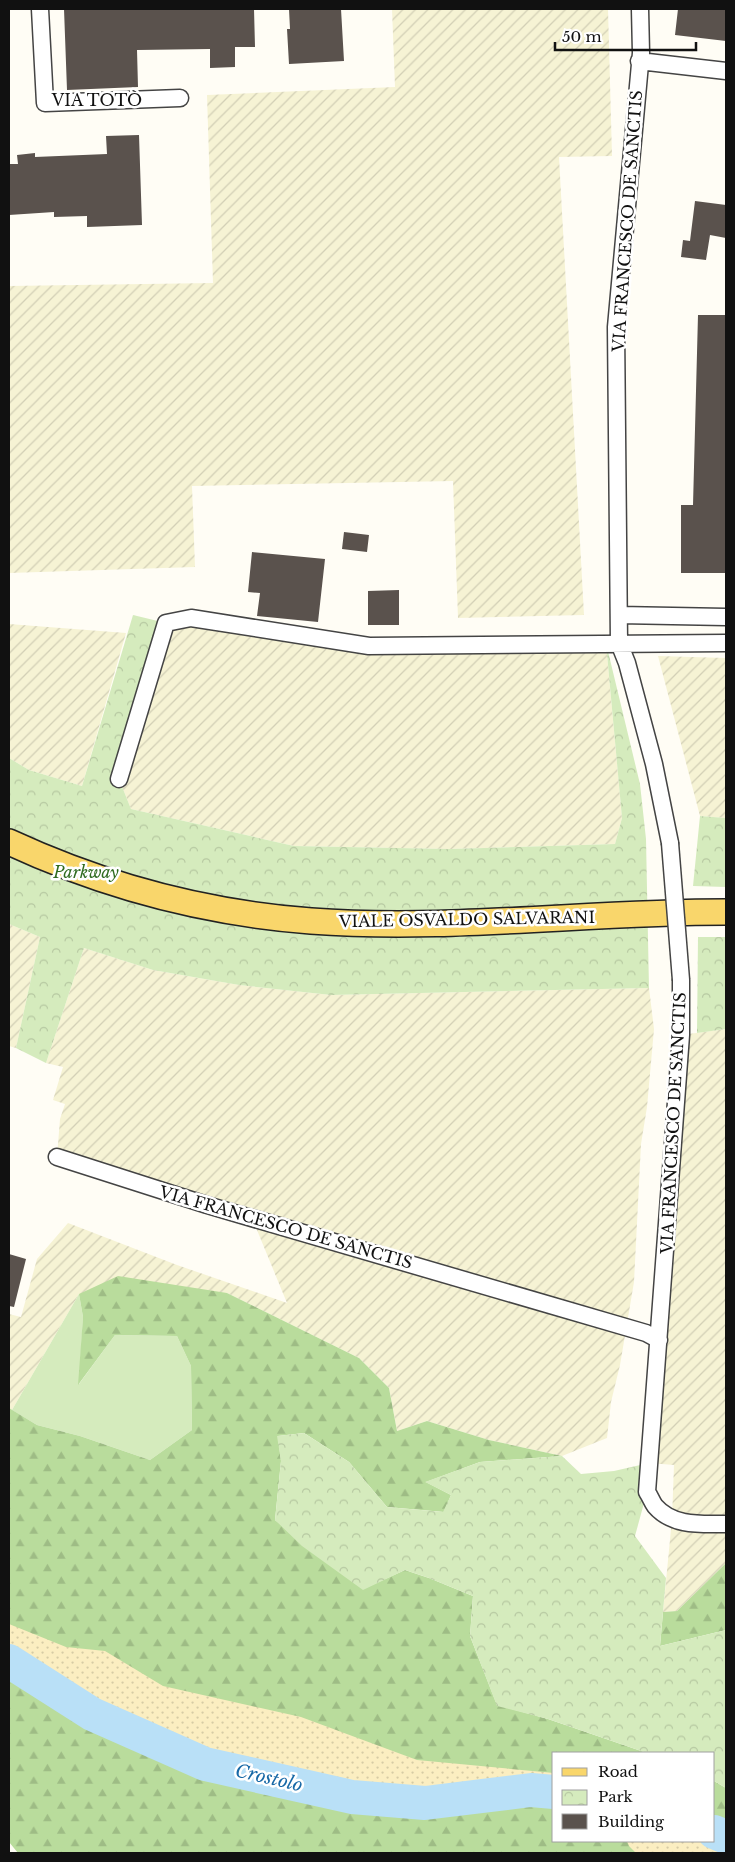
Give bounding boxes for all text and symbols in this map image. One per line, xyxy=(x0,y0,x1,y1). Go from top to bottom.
scale bar xyxy=(555,20,696,52)
text: 50 m xyxy=(562,27,602,46)
street label: VIA TOTÒ xyxy=(51,90,142,110)
street label: VIA FRANCESCO DE SANCTIS xyxy=(608,90,646,353)
park label: Parkway xyxy=(52,862,120,882)
street label: VIALE OSVALDO SALVARANI xyxy=(338,907,595,931)
street label: VIA FRANCESCO DE SANCTIS xyxy=(656,992,690,1255)
street label: VIA FRANCESCO DE SANCTIS xyxy=(156,1181,415,1273)
legend xyxy=(552,1752,715,1842)
water label: Crostolo xyxy=(233,1760,305,1796)
text: Road xyxy=(598,1762,638,1781)
text: Park xyxy=(598,1787,634,1806)
text: Building xyxy=(598,1812,665,1831)

